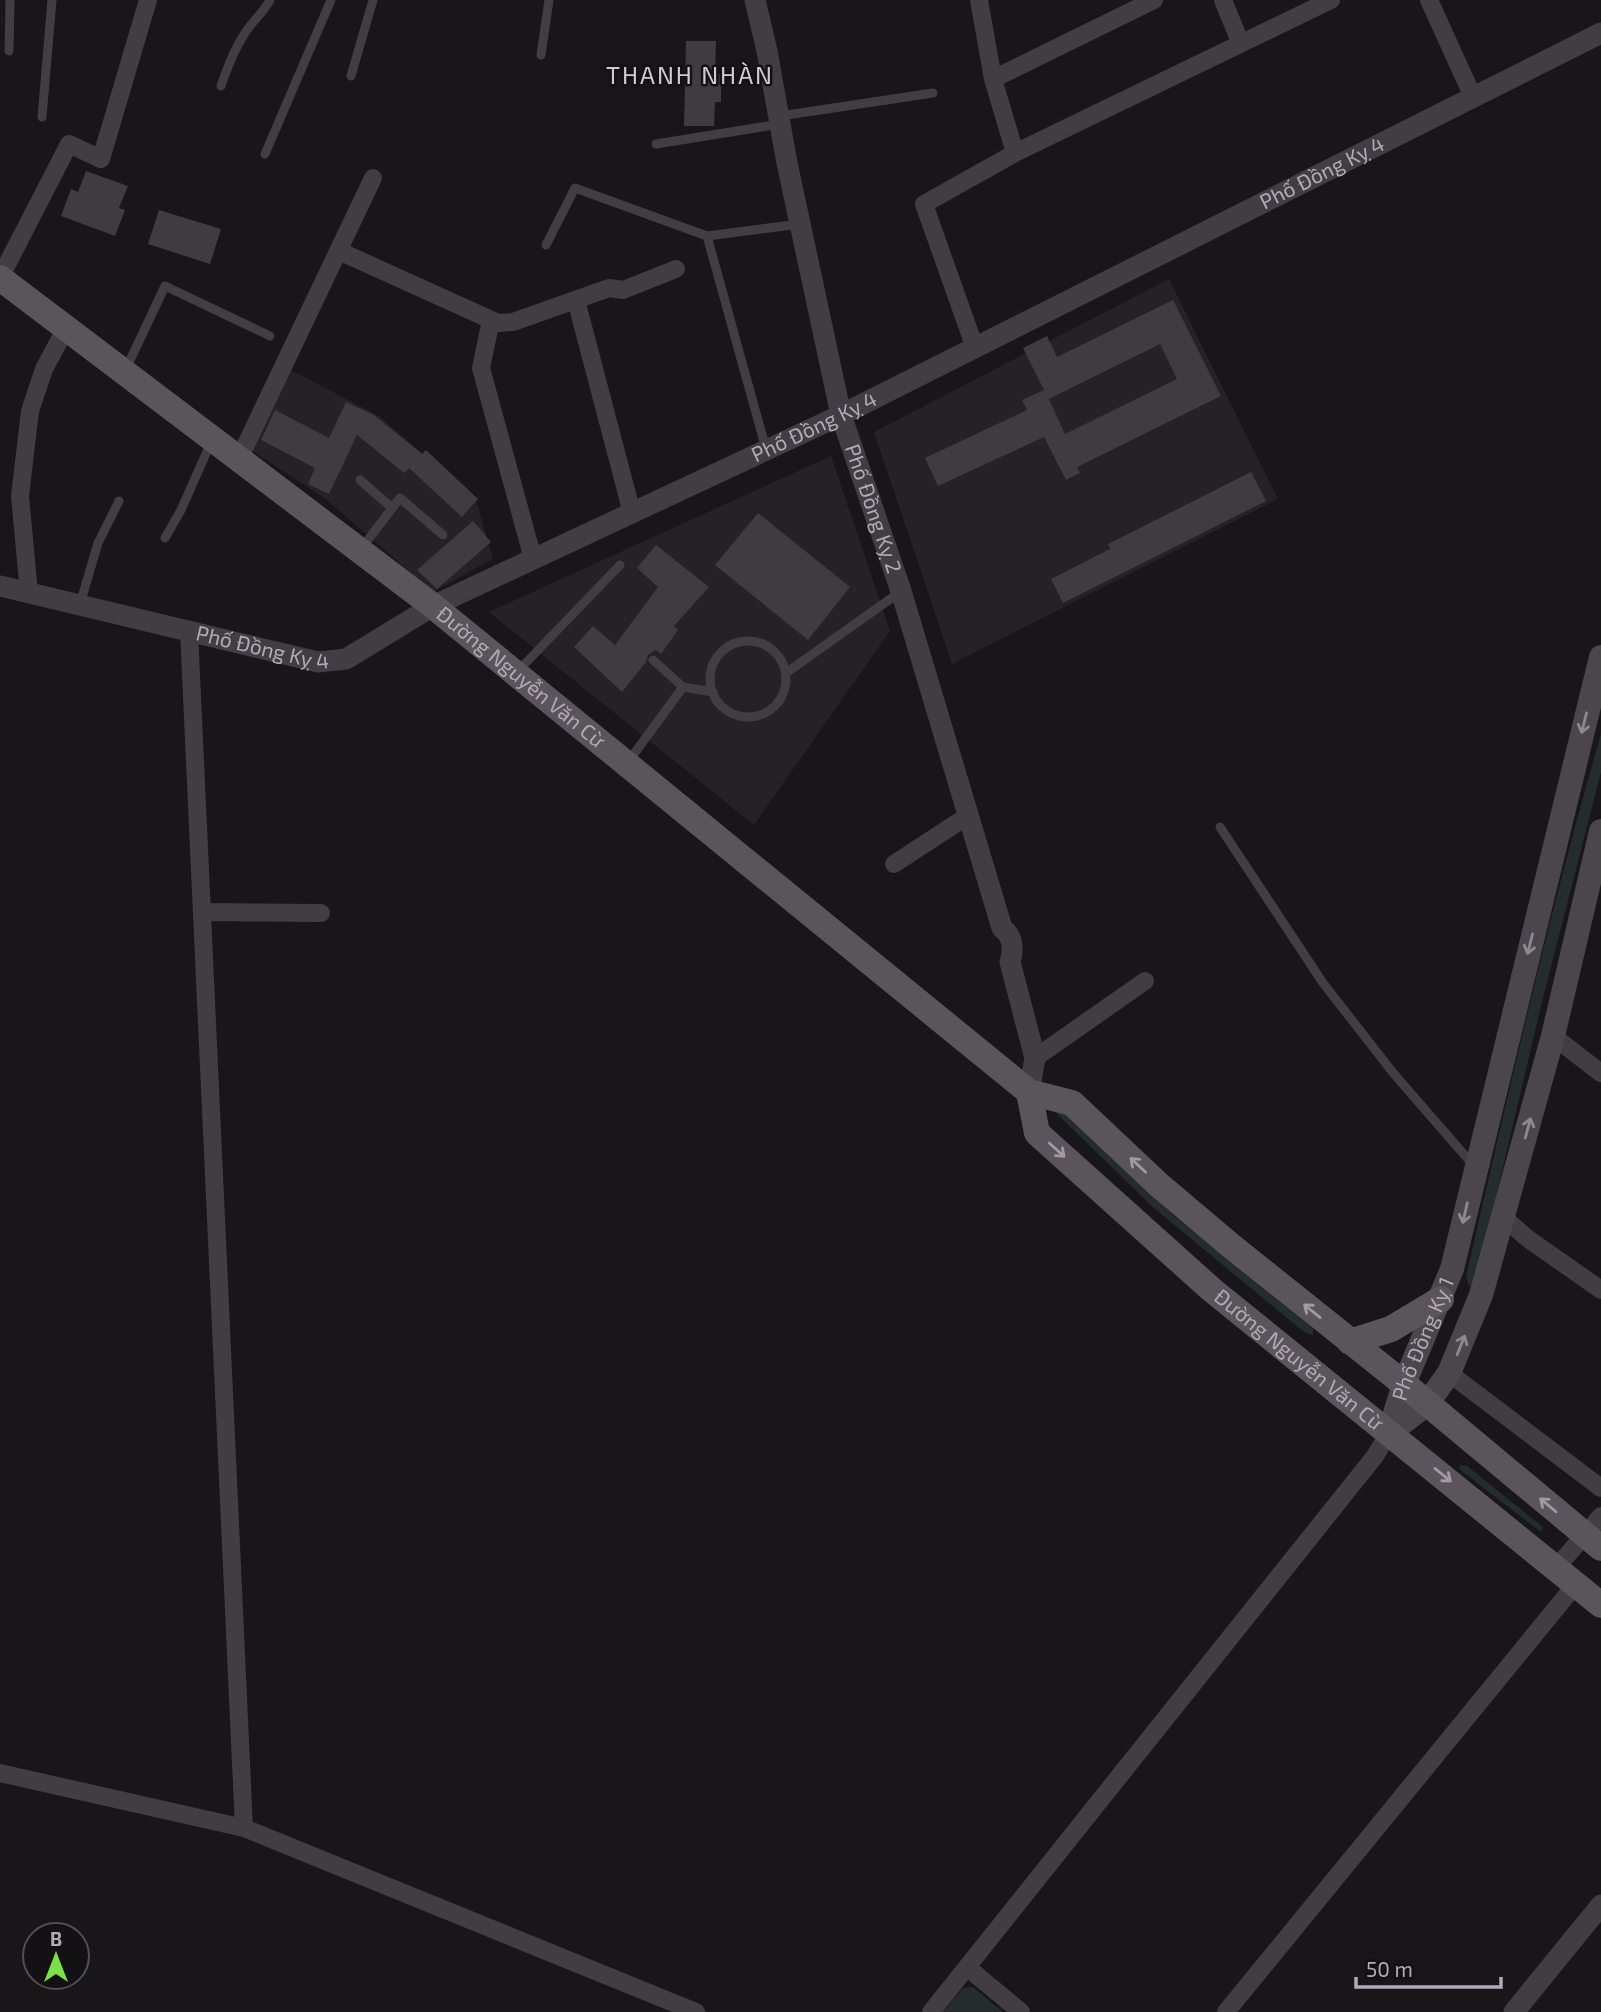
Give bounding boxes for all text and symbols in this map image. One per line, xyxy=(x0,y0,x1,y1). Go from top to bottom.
district label: THANH NHÀN xyxy=(606,60,774,89)
street label: Phố Đồng Kỵ 4 xyxy=(1255,130,1388,214)
street label: Phố Đồng Kỵ 4 xyxy=(747,385,880,466)
street label: Phố Đồng Kỵ 2 xyxy=(841,440,908,576)
street label: Đường Nguyễn Văn Cừ xyxy=(432,600,612,753)
street label: Phố Đồng Kỵ 4 xyxy=(194,619,330,673)
one-way arrow xyxy=(1577,711,1590,734)
one-way arrow xyxy=(1523,932,1536,955)
one-way arrow xyxy=(1522,1117,1535,1140)
one-way arrow xyxy=(1047,1142,1065,1158)
one-way arrow xyxy=(1130,1156,1147,1173)
one-way arrow xyxy=(1458,1201,1471,1224)
street label: Phố Đồng Kỵ 1 xyxy=(1386,1273,1458,1403)
street label: Đường Nguyễn Văn Cừ xyxy=(1210,1283,1390,1435)
one-way arrow xyxy=(1303,1304,1321,1319)
one-way arrow xyxy=(1455,1335,1468,1357)
one-way arrow xyxy=(1433,1467,1451,1483)
one-way arrow xyxy=(1540,1497,1558,1512)
north arrow xyxy=(21,1921,91,1991)
text: B xyxy=(50,1927,62,1950)
scale bar xyxy=(1356,1946,1501,1990)
text: 50 m xyxy=(1366,1956,1413,1981)

